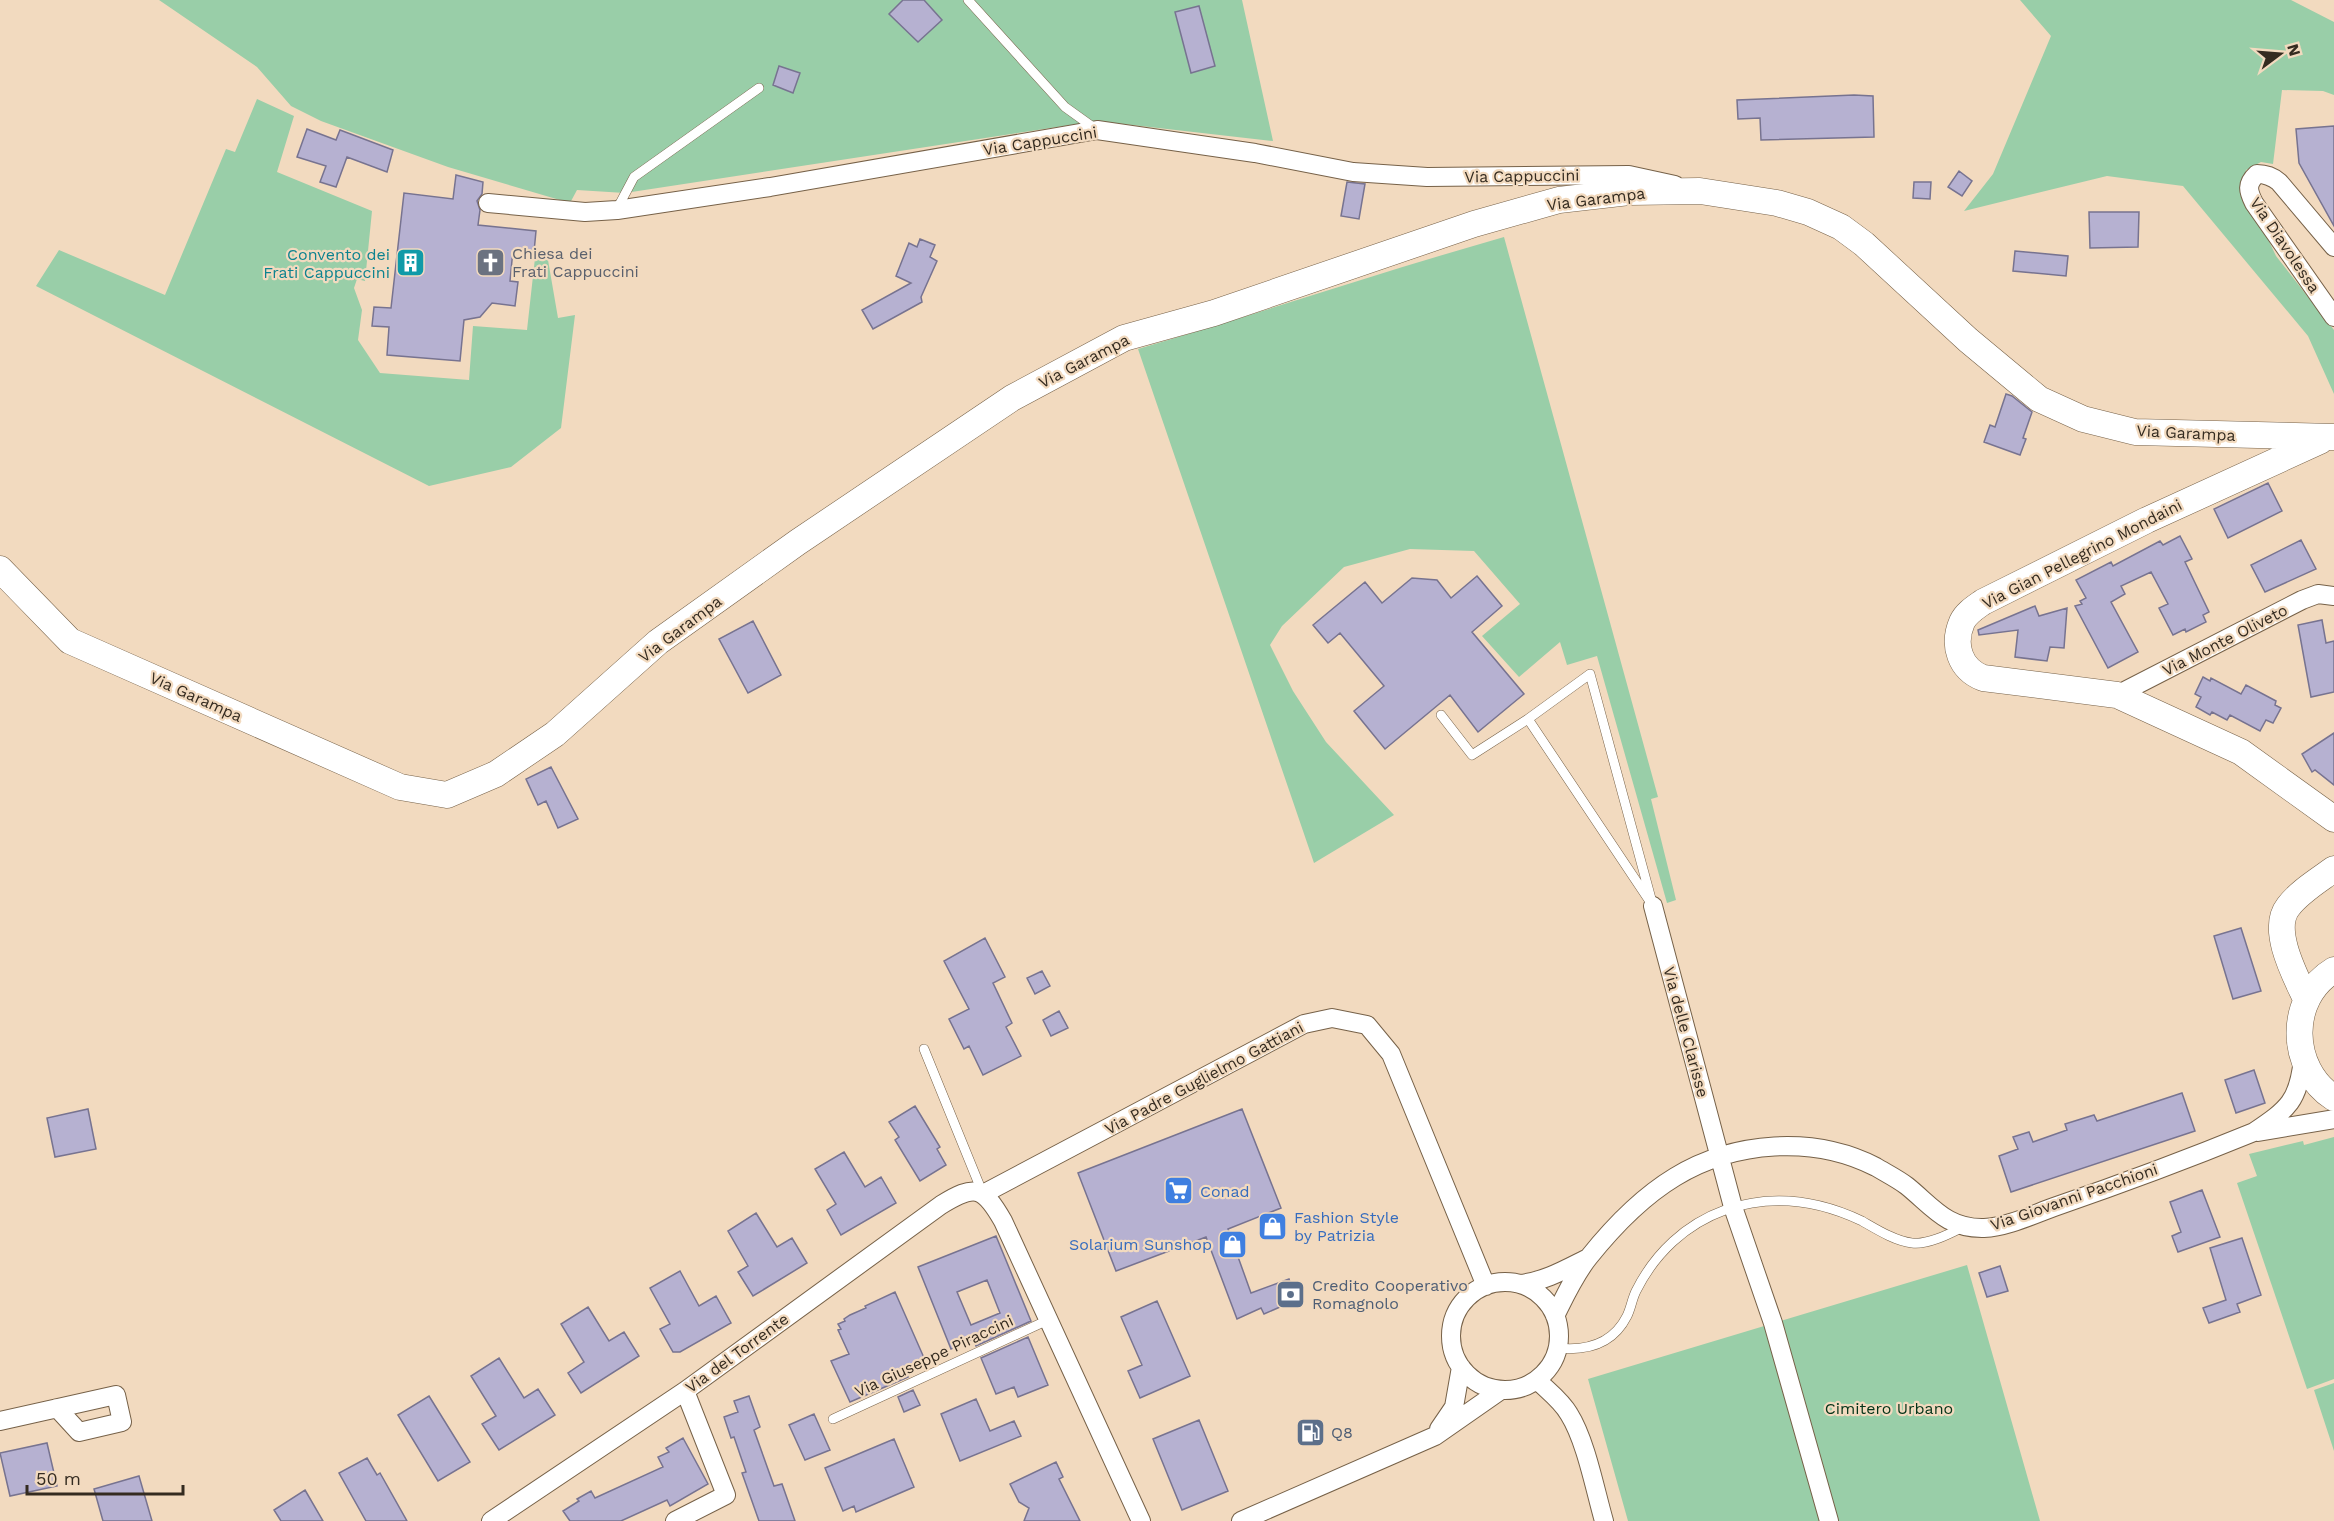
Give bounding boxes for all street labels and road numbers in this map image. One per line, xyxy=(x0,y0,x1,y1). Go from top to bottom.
street label: Via Cappuccini xyxy=(982,123,1098,159)
street label: Via Cappuccini xyxy=(1464,165,1580,187)
street label: Via Garampa xyxy=(1546,184,1646,214)
street label: Via Diavolessa xyxy=(2246,194,2324,296)
street label: Via Garampa xyxy=(1036,330,1132,392)
street label: Via Garampa xyxy=(2136,421,2236,445)
street label: Via Gian Pellegrino Mondaini xyxy=(1979,495,2185,613)
street label: Via Garampa xyxy=(635,592,725,666)
street label: Via Monte Oliveto xyxy=(2159,600,2291,680)
street label: Via Garampa xyxy=(147,668,245,726)
street label: Via delle Clarisse xyxy=(1659,965,1713,1099)
street label: Via Padre Guglielmo Gattiani xyxy=(1101,1017,1307,1139)
street label: Via Giovanni Pacchioni xyxy=(1988,1159,2160,1235)
street label: Via del Torrente xyxy=(682,1309,792,1397)
street label: Via Giuseppe Piraccini xyxy=(852,1311,1016,1401)

